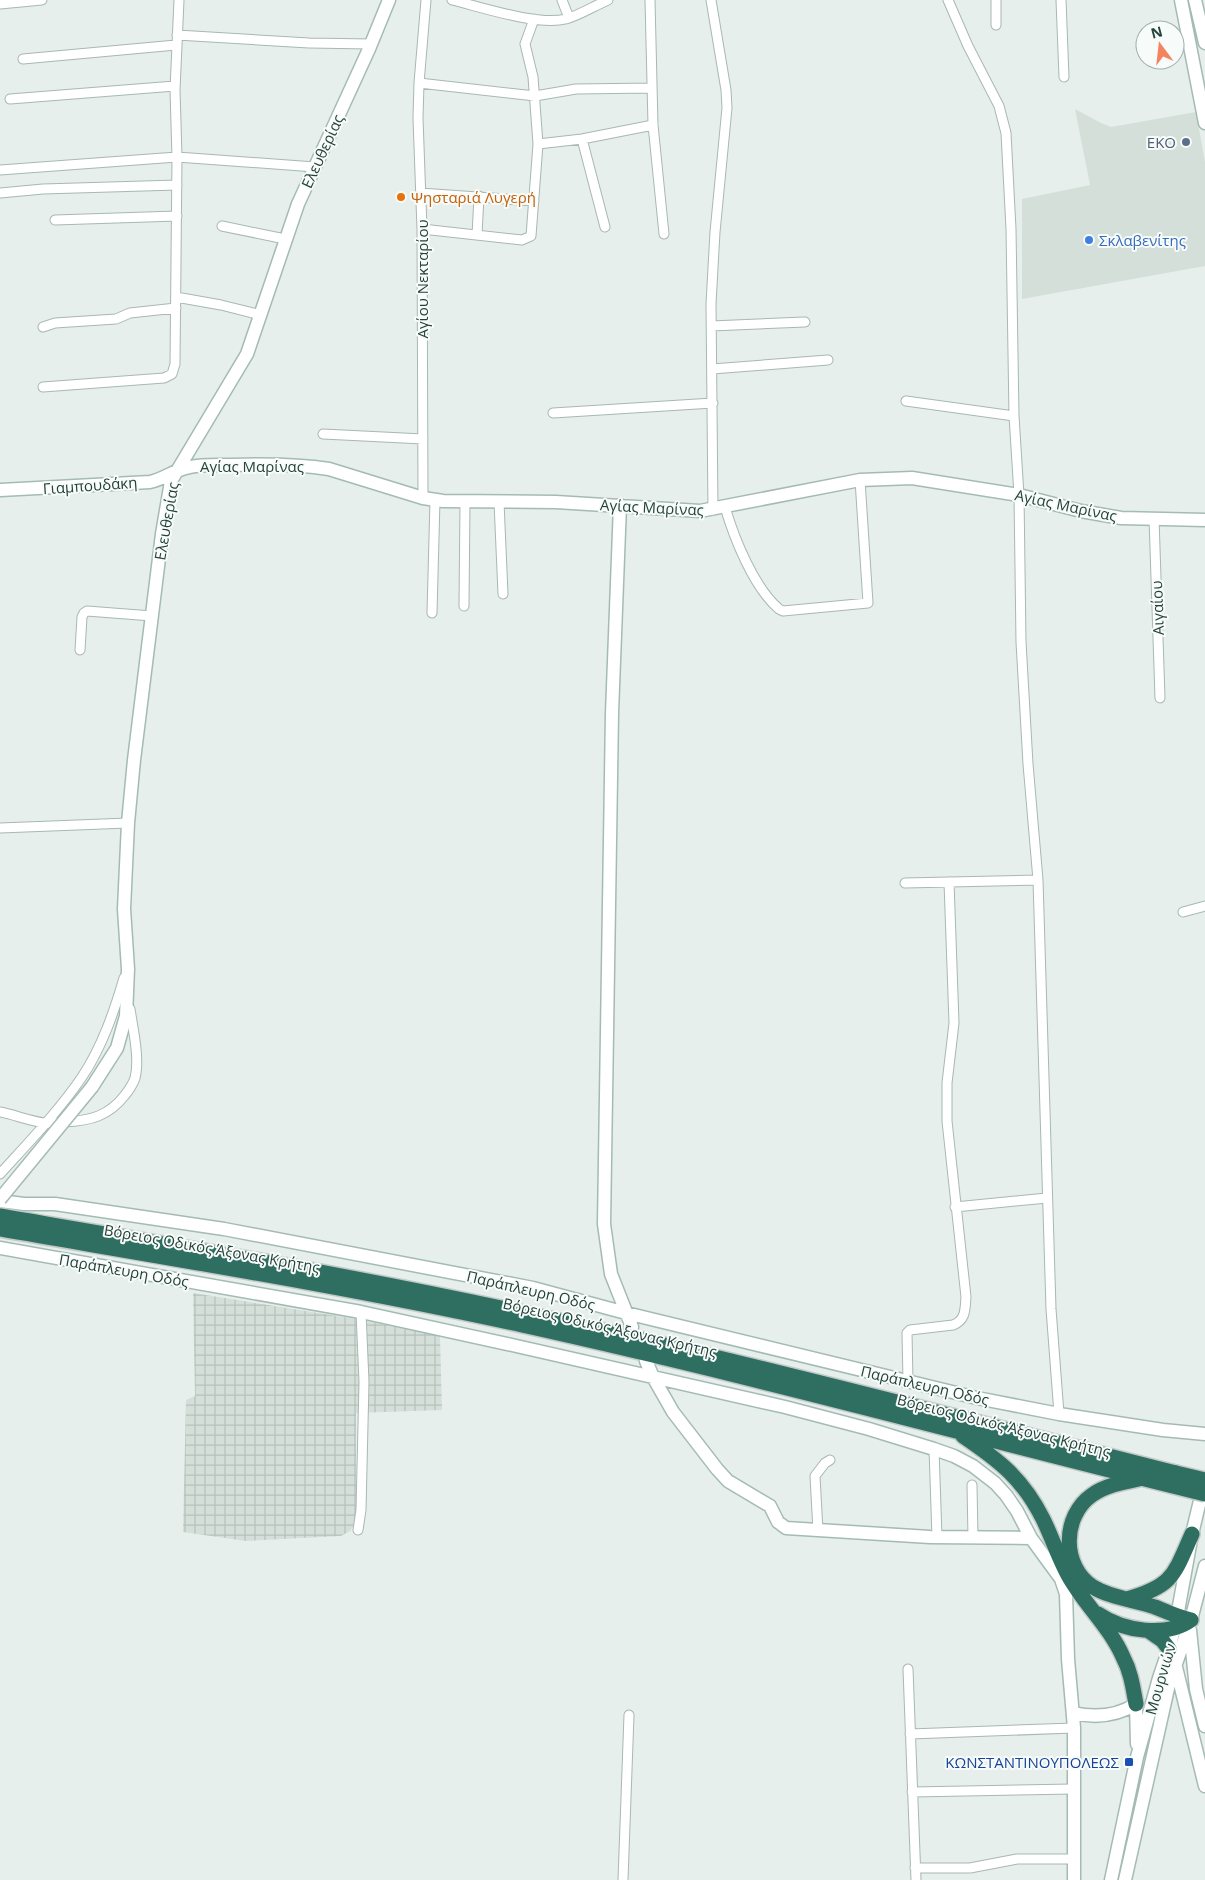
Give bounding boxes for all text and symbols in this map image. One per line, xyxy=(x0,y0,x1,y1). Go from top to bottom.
north arrow xyxy=(1135,20,1185,70)
text: N xyxy=(1149,21,1164,43)
street label: Ελευθερίας xyxy=(296,111,348,191)
place label: EKO xyxy=(1147,132,1176,152)
marker: EKO xyxy=(1180,136,1192,148)
place label: Ψησταριά Λυγερή xyxy=(411,187,536,207)
marker: Ψησταριά Λυγερή xyxy=(395,191,407,203)
street label: Αγίου Νεκταρίου xyxy=(412,219,432,339)
place label: Σκλαβενίτης xyxy=(1099,230,1186,250)
marker: Σκλαβενίτης xyxy=(1083,234,1095,246)
street label: Αγίας Μαρίνας xyxy=(200,456,304,476)
street label: Γιαμπουδάκη xyxy=(42,472,138,498)
street label: Ελευθερίας xyxy=(149,480,183,562)
street label: Αγίας Μαρίνας xyxy=(1013,484,1119,526)
street label: Αγίας Μαρίνας xyxy=(600,494,704,520)
street label: Αιγαίου xyxy=(1146,580,1168,636)
street label: Βόρειος Οδικός Άξονας Κρήτης xyxy=(102,1219,322,1277)
street label: Παράπλευρη Οδός xyxy=(58,1249,190,1291)
street label: Παράπλευρη Οδός xyxy=(465,1265,597,1315)
street label: Βόρειος Οδικός Άξονας Κρήτης xyxy=(501,1293,719,1361)
street label: Παράπλευρη Οδός xyxy=(859,1360,991,1410)
street label: Βόρειος Οδικός Άξονας Κρήτης xyxy=(895,1389,1113,1461)
street label: Μουρνιών xyxy=(1140,1641,1180,1717)
place label: ΚΩΝΣΤΑΝΤΙΝΟΥΠΟΛΕΩΣ xyxy=(945,1752,1120,1772)
marker: ΚΩΝΣΤΑΝΤΙΝΟΥΠΟΛΕΩΣ xyxy=(1123,1756,1135,1768)

